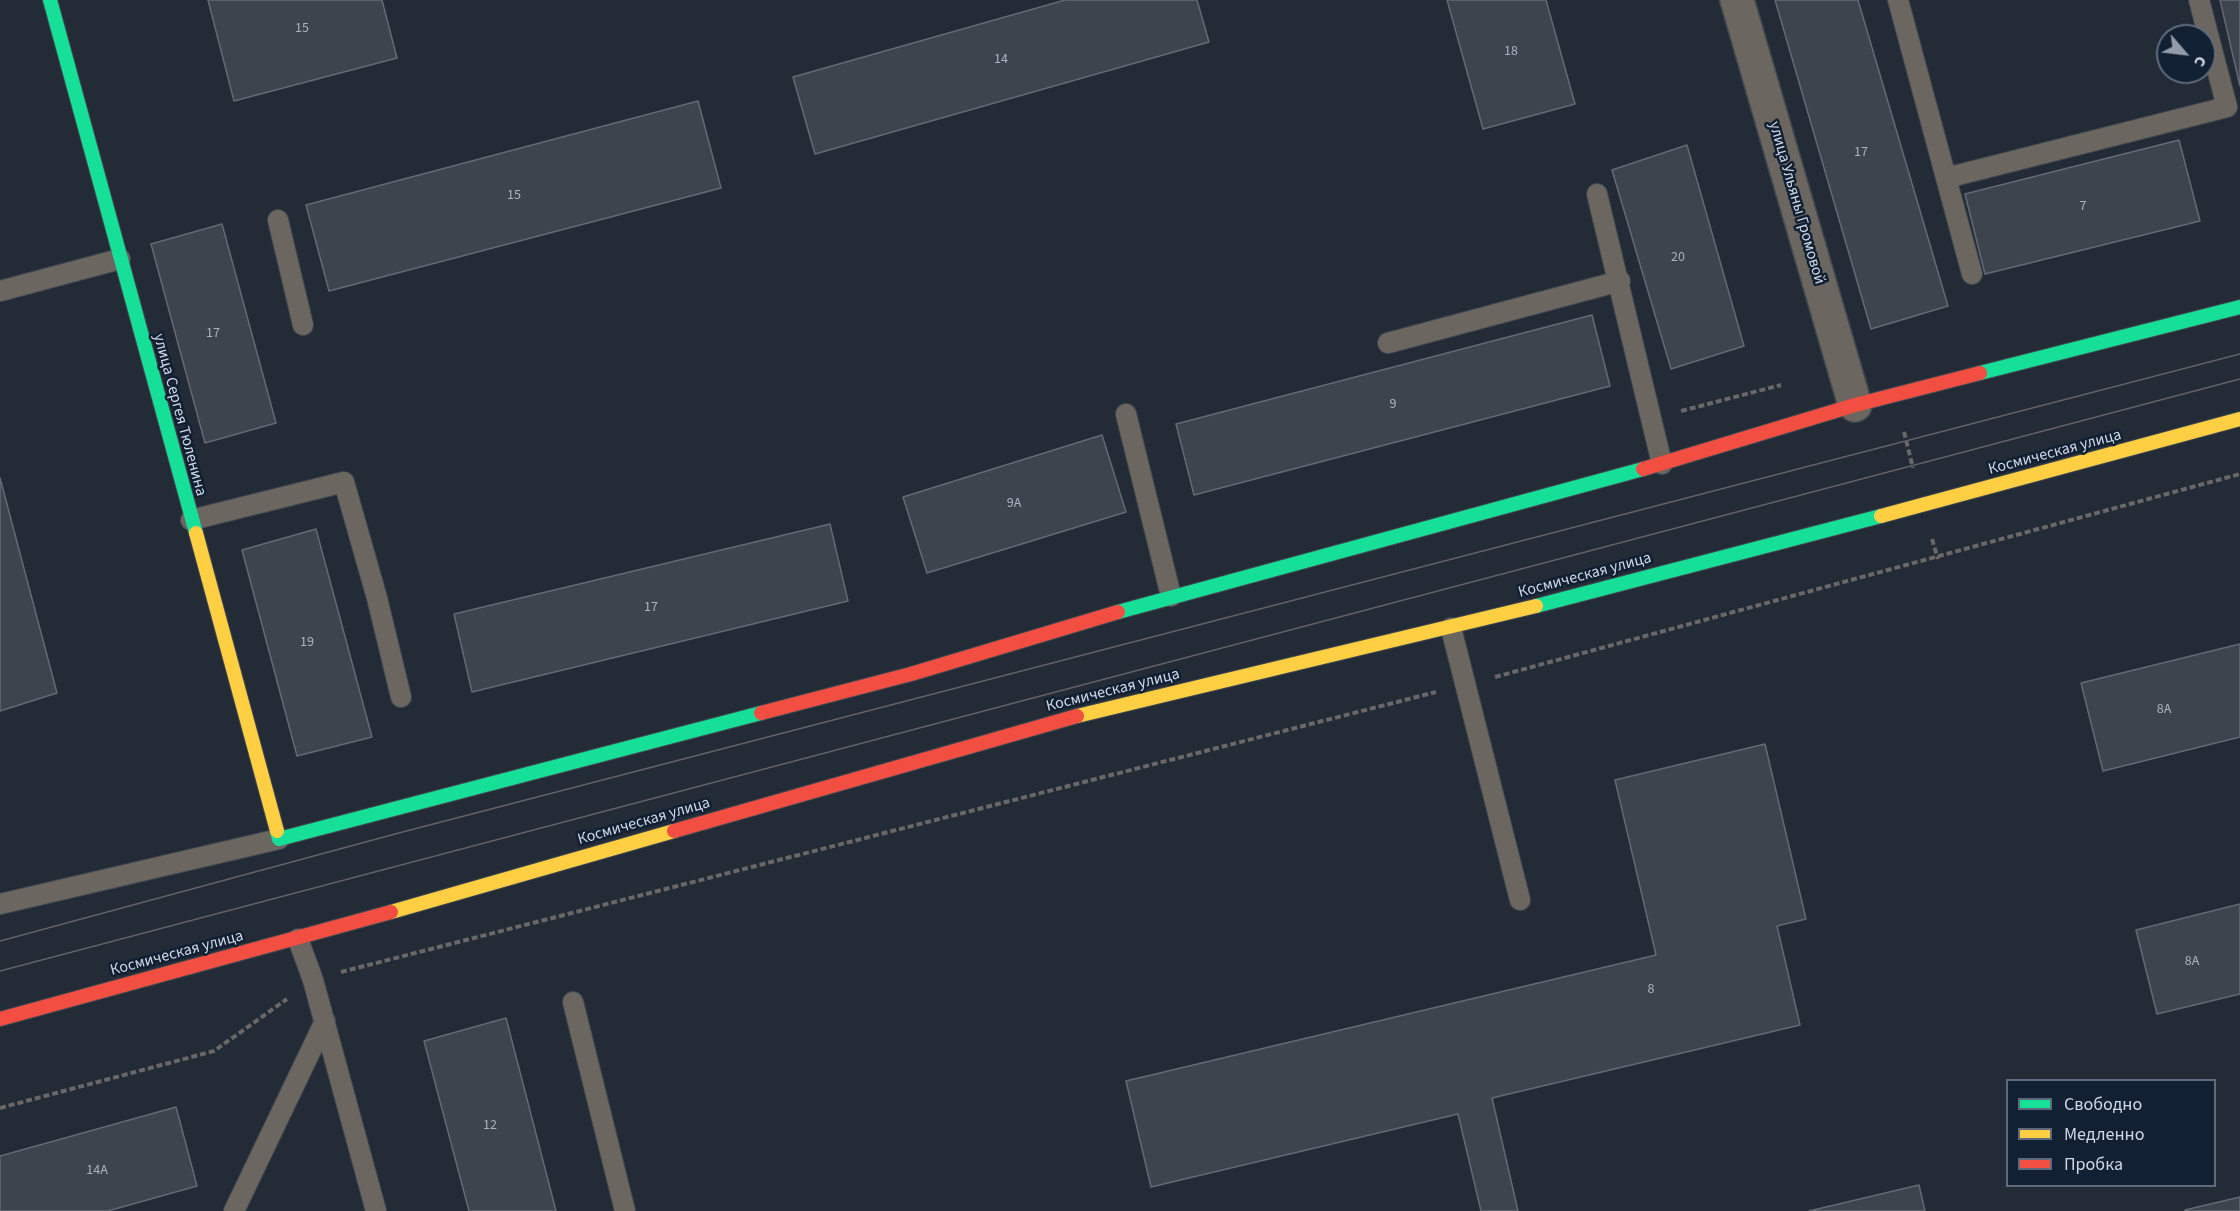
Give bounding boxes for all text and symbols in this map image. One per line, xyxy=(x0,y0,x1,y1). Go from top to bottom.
house number: 15 xyxy=(295,21,309,37)
north arrow xyxy=(2156,24,2216,84)
house number: 18 xyxy=(1504,44,1518,60)
house number: 14 xyxy=(994,52,1008,68)
text: С xyxy=(2188,52,2212,71)
street label: улица Ульяны Громовой xyxy=(1764,119,1828,287)
house number: 17 xyxy=(1854,145,1868,161)
house number: 15 xyxy=(507,188,521,204)
house number: 7 xyxy=(2080,199,2086,215)
house number: 20 xyxy=(1671,250,1685,266)
house number: 17 xyxy=(206,326,220,342)
street label: улица Сергея Тюленина xyxy=(148,332,210,498)
house number: 9 xyxy=(1390,397,1396,413)
street label: Космическая улица xyxy=(1986,426,2124,480)
house number: 9А xyxy=(1007,496,1021,512)
street label: Космическая улица xyxy=(1516,549,1654,603)
house number: 17 xyxy=(644,600,658,616)
house number: 19 xyxy=(300,635,314,651)
street label: Космическая улица xyxy=(1044,665,1182,717)
house number: 8А xyxy=(2157,702,2171,718)
street label: Космическая улица xyxy=(576,794,712,850)
street label: Космическая улица xyxy=(108,927,246,981)
house number: 8А xyxy=(2185,954,2199,970)
house number: 8 xyxy=(1648,982,1654,998)
legend xyxy=(2006,1079,2216,1187)
text: Свободно xyxy=(2064,1092,2142,1117)
house number: 12 xyxy=(483,1118,497,1134)
text: Медленно xyxy=(2064,1122,2144,1147)
text: Пробка xyxy=(2064,1152,2123,1177)
house number: 14А xyxy=(86,1163,108,1179)

